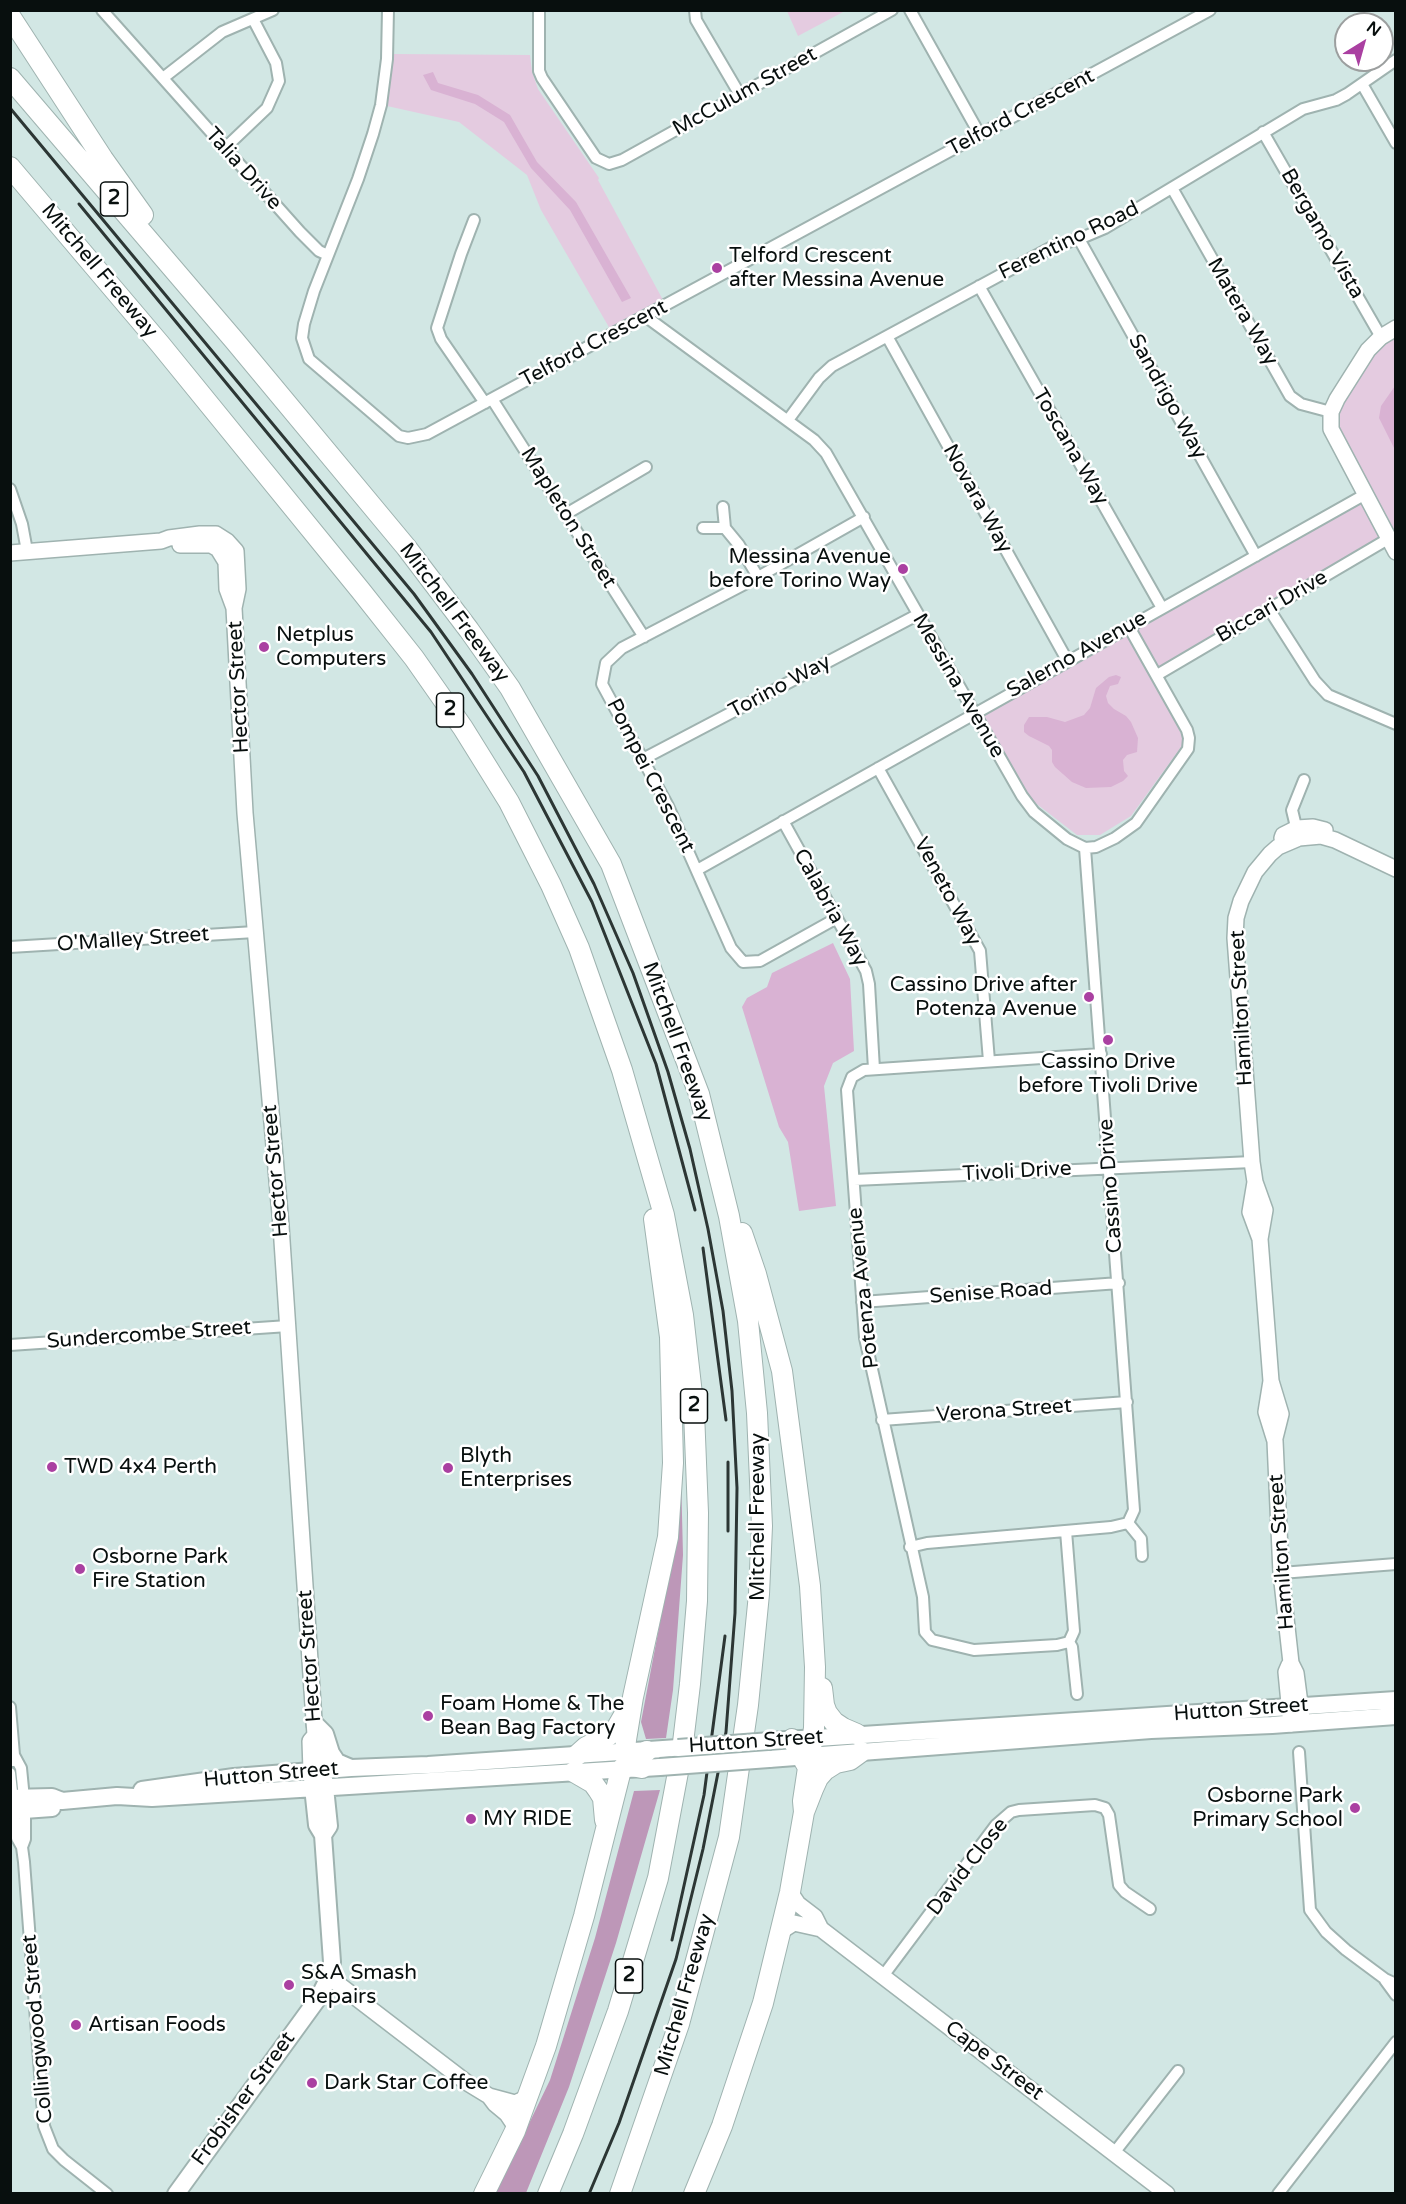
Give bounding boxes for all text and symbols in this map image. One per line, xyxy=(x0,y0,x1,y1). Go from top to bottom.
north arrow xyxy=(1334,12,1394,72)
text: N xyxy=(1362,17,1385,41)
street label: McCulum Street xyxy=(669,42,821,142)
street label: Telford Crescent xyxy=(943,64,1099,162)
street label: Talia Drive xyxy=(199,123,287,215)
street label: Bergamo Vista xyxy=(1275,164,1369,304)
road number: 2 xyxy=(100,182,128,216)
street label: Ferentino Road xyxy=(995,196,1143,286)
street label: Mitchell Freeway xyxy=(35,199,163,343)
place label: Telford Crescent after Messina Avenue xyxy=(729,243,944,293)
street label: Matera Way xyxy=(1201,254,1283,370)
marker: Telford Crescent after Messina Avenue xyxy=(710,261,724,275)
street label: Telford Crescent xyxy=(516,295,672,393)
street label: Sandrigo Way xyxy=(1122,330,1212,464)
street label: Toscana Way xyxy=(1026,384,1114,510)
street label: Novara Way xyxy=(937,440,1017,558)
street label: Mapleton Street xyxy=(515,443,621,593)
street label: Mitchell Freeway xyxy=(393,538,515,688)
place label: Messina Avenue before Torino Way xyxy=(709,544,891,594)
marker: Messina Avenue before Torino Way xyxy=(896,562,910,576)
street label: Biccari Drive xyxy=(1212,565,1332,649)
street label: Salerno Avenue xyxy=(1003,606,1151,704)
street label: Messina Avenue xyxy=(906,609,1010,763)
street label: Hector Street xyxy=(223,620,255,754)
place label: Netplus Computers xyxy=(276,622,386,672)
marker: Netplus Computers xyxy=(257,640,271,654)
street label: Torino Way xyxy=(725,650,835,724)
road number: 2 xyxy=(436,693,464,727)
street label: Pompei Crescent xyxy=(600,695,700,857)
street label: Veneto Way xyxy=(908,833,986,951)
street label: Calabria Way xyxy=(787,845,873,971)
street label: O'Malley Street xyxy=(56,922,210,958)
street label: Hamilton Street xyxy=(1225,929,1259,1087)
street label: Mitchell Freeway xyxy=(636,959,718,1125)
place label: Cassino Drive after Potenza Avenue xyxy=(890,972,1077,1022)
marker: Cassino Drive after Potenza Avenue xyxy=(1082,990,1096,1004)
marker: Cassino Drive before Tivoli Drive xyxy=(1101,1033,1115,1047)
place label: Cassino Drive before Tivoli Drive xyxy=(1018,1049,1198,1099)
street label: Hector Street xyxy=(258,1104,294,1238)
street label: Cassino Drive xyxy=(1094,1118,1128,1254)
street label: Tivoli Drive xyxy=(962,1157,1072,1187)
street label: Potenza Avenue xyxy=(843,1206,885,1370)
street label: Senise Road xyxy=(929,1276,1053,1310)
street label: Sundercombe Street xyxy=(46,1315,252,1355)
road number: 2 xyxy=(680,1389,708,1423)
street label: Verona Street xyxy=(935,1394,1073,1428)
street label: Mitchell Freeway xyxy=(745,1433,771,1601)
place label: Blyth Enterprises xyxy=(460,1443,572,1493)
place label: TWD 4x4 Perth xyxy=(64,1454,217,1480)
marker: TWD 4x4 Perth xyxy=(45,1460,59,1474)
marker: Blyth Enterprises xyxy=(441,1461,455,1475)
street label: Hamilton Street xyxy=(1264,1473,1300,1631)
place label: Osborne Park Fire Station xyxy=(92,1544,228,1594)
marker: Osborne Park Fire Station xyxy=(73,1562,87,1576)
street label: Hector Street xyxy=(293,1589,327,1723)
place label: Foam Home & The Bean Bag Factory xyxy=(440,1691,624,1741)
street label: Hutton Street xyxy=(1173,1693,1309,1727)
marker: Foam Home & The Bean Bag Factory xyxy=(421,1709,435,1723)
street label: Hutton Street xyxy=(688,1725,824,1759)
street label: Hutton Street xyxy=(203,1757,339,1793)
place label: Osborne Park Primary School xyxy=(1192,1783,1343,1833)
marker: Osborne Park Primary School xyxy=(1348,1801,1362,1815)
place label: MY RIDE xyxy=(483,1806,572,1832)
marker: MY RIDE xyxy=(464,1812,478,1826)
street label: David Close xyxy=(922,1813,1014,1921)
street label: Mitchell Freeway xyxy=(650,1911,720,2079)
street label: Collingwood Street xyxy=(17,1934,59,2124)
road number: 2 xyxy=(616,1959,642,1993)
place label: S&A Smash Repairs xyxy=(301,1960,417,2010)
marker: S&A Smash Repairs xyxy=(282,1978,296,1992)
place label: Artisan Foods xyxy=(88,2012,226,2038)
street label: Cape Street xyxy=(940,2016,1048,2106)
marker: Artisan Foods xyxy=(69,2018,83,2032)
street label: Frobisher Street xyxy=(187,2027,301,2171)
place label: Dark Star Coffee xyxy=(324,2070,488,2096)
marker: Dark Star Coffee xyxy=(305,2076,319,2090)

